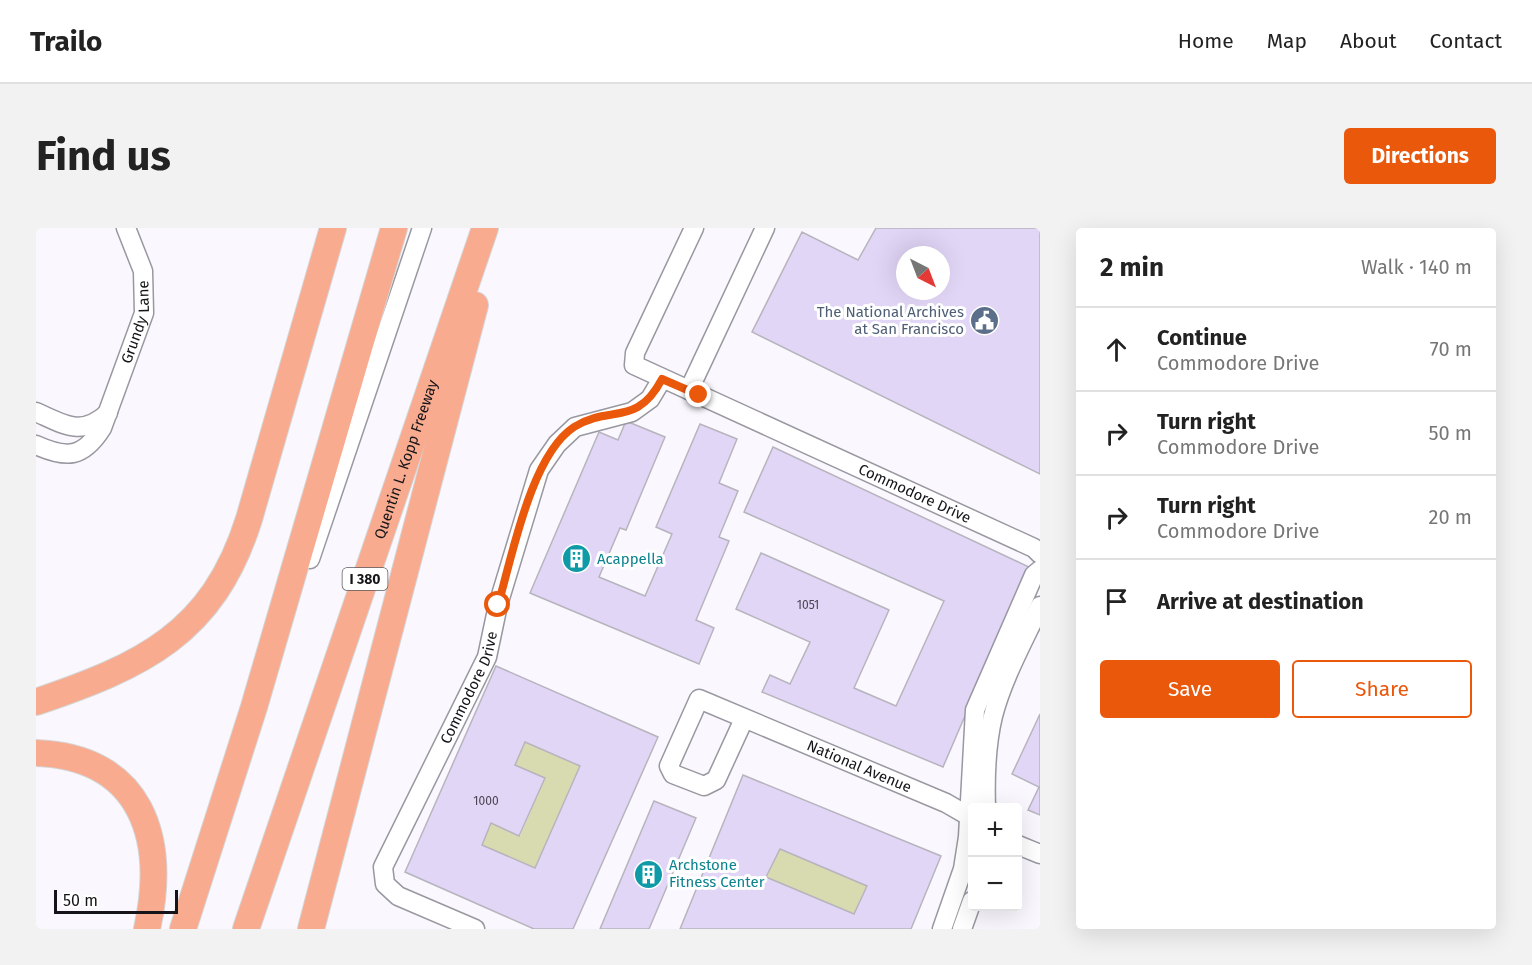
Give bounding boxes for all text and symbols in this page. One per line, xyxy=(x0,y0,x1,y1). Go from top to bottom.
text: Trailo xyxy=(30,25,102,58)
text: Home xyxy=(1178,28,1234,54)
text: Map xyxy=(1267,28,1307,54)
text: About xyxy=(1340,28,1397,54)
text: Contact xyxy=(1430,28,1502,54)
button: Directions xyxy=(1344,128,1496,184)
text: Find us xyxy=(36,131,171,181)
north arrow xyxy=(896,246,950,300)
text: 2 min xyxy=(1100,252,1164,283)
text: Walk · 140 m xyxy=(1361,255,1472,279)
street label: Grundy Lane xyxy=(117,280,153,366)
place label: The National Archives at San Francisco xyxy=(817,303,964,338)
public building icon: The National Archives at San Francisco xyxy=(969,305,1001,337)
text: Continue xyxy=(1157,324,1247,351)
icon: ahead xyxy=(1100,333,1133,366)
text: 70 m xyxy=(1430,337,1472,361)
text: Commodore Drive xyxy=(1157,351,1319,375)
street label: Quentin L. Kopp Freeway xyxy=(371,377,442,542)
route end xyxy=(685,381,711,407)
text: Turn right xyxy=(1157,408,1256,435)
icon: right xyxy=(1100,417,1133,450)
text: 50 m xyxy=(1428,421,1472,445)
text: Commodore Drive xyxy=(1157,435,1319,459)
street label: Commodore Drive xyxy=(856,460,974,527)
text: Turn right xyxy=(1157,492,1256,519)
icon: right xyxy=(1100,501,1133,534)
text: 20 m xyxy=(1429,505,1472,529)
text: Commodore Drive xyxy=(1157,519,1319,543)
building icon: Acappella xyxy=(560,543,592,575)
place label: Acappella xyxy=(597,550,664,568)
road number: I 380 xyxy=(342,568,388,590)
icon: arrive xyxy=(1100,585,1133,618)
text: Arrive at destination xyxy=(1157,588,1364,615)
route start xyxy=(484,591,510,617)
house number: 1051 xyxy=(797,598,819,612)
street label: Commodore Drive xyxy=(436,630,501,747)
button: Save xyxy=(1100,660,1280,718)
button: Share xyxy=(1292,660,1472,718)
street label: National Avenue xyxy=(804,736,914,796)
house number: 1000 xyxy=(473,794,499,808)
map controls xyxy=(968,803,1022,911)
button: + xyxy=(968,803,1022,857)
place label: Archstone Fitness Center xyxy=(669,856,765,891)
button: − xyxy=(968,857,1022,911)
building icon: Archstone Fitness Center xyxy=(632,858,664,890)
scale bar xyxy=(54,887,178,914)
text: 50 m xyxy=(63,891,98,910)

